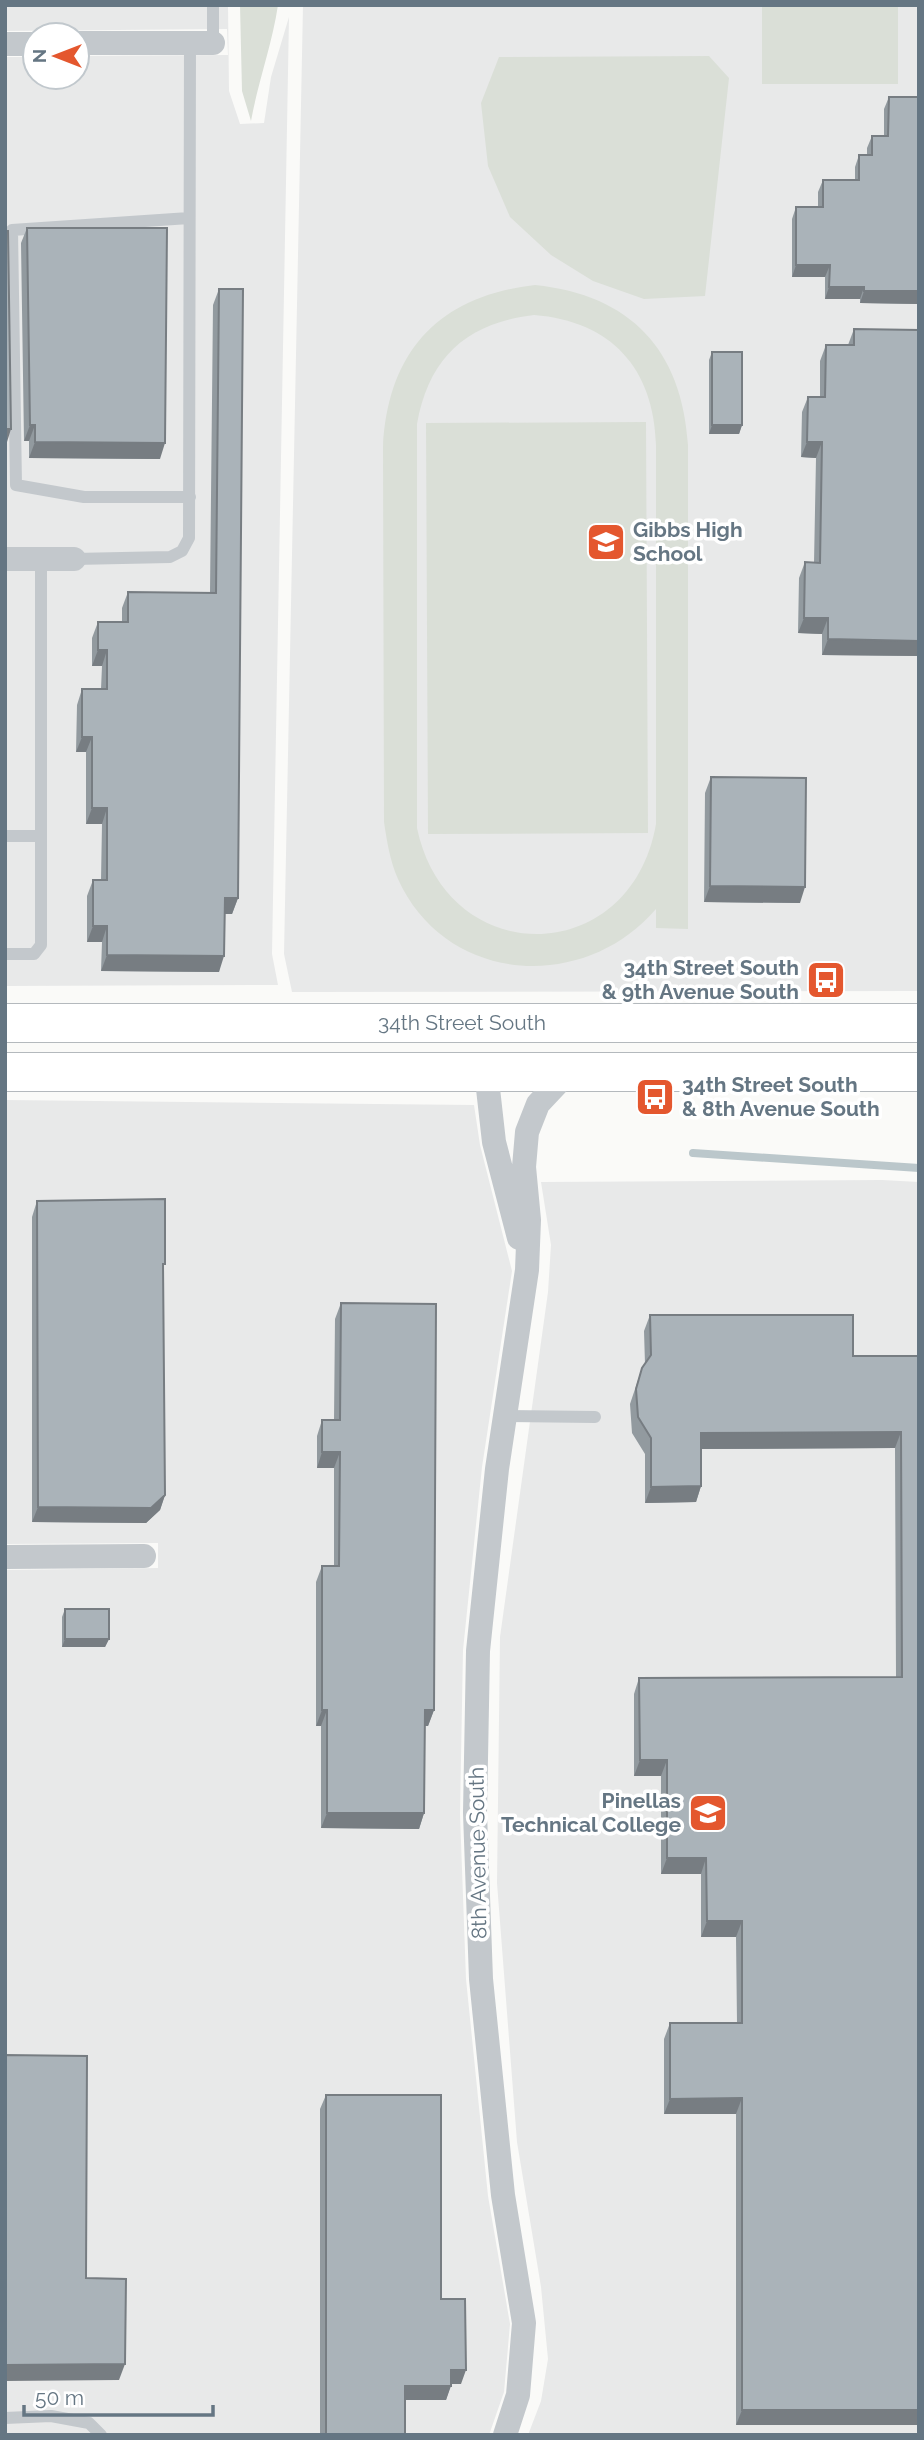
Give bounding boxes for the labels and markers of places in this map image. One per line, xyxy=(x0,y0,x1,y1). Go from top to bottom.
place label: Gibbs High School xyxy=(633,517,743,566)
school or university icon: Gibbs High School xyxy=(585,521,627,563)
place label: 34th Street South & 9th Avenue South xyxy=(602,955,799,1004)
bus stop icon: 34th Street South & 9th Avenue South xyxy=(805,959,847,1001)
place label: 34th Street South & 8th Avenue South xyxy=(682,1072,880,1121)
bus stop icon: 34th Street South & 8th Avenue South xyxy=(634,1076,676,1118)
place label: Pinellas Technical College xyxy=(501,1788,681,1837)
school or university icon: Pinellas Technical College xyxy=(687,1792,729,1834)

